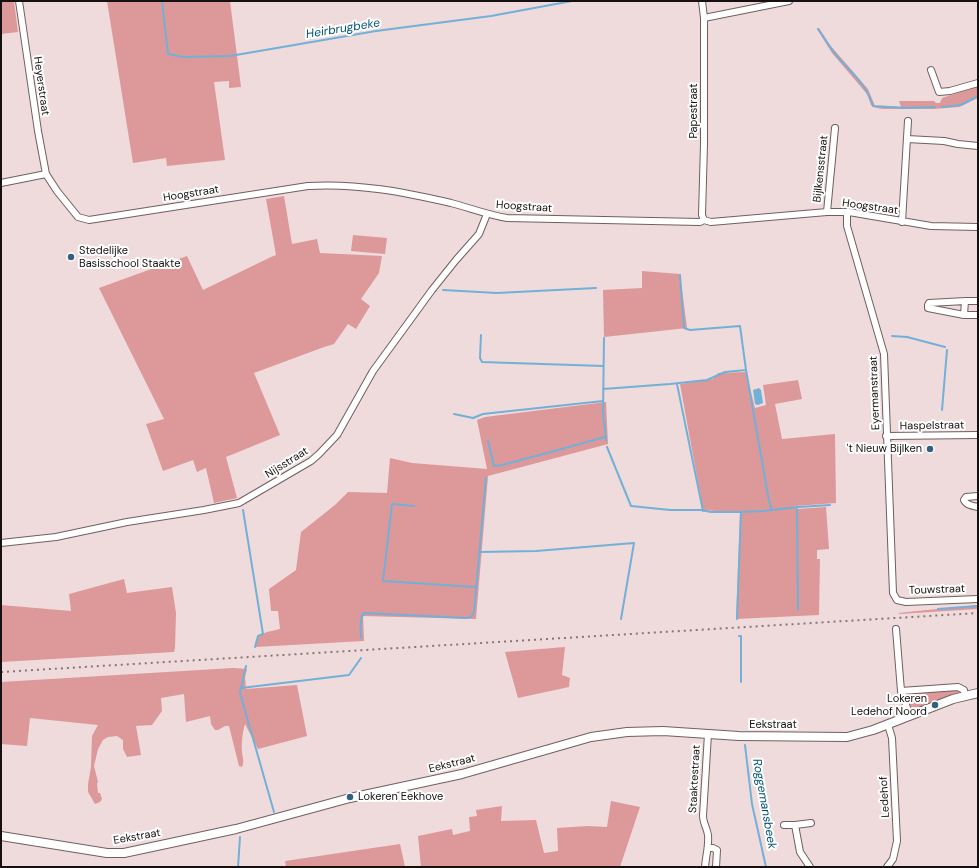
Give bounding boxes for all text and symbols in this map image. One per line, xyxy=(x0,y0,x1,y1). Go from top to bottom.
water label: Heirbrugbeke xyxy=(305,16,381,42)
street label: Heyerstraat xyxy=(30,56,52,116)
street label: Papestraat xyxy=(687,83,701,139)
street label: Bijlkensstraat xyxy=(811,135,831,203)
street label: Hoogstraat xyxy=(162,183,220,205)
street label: Hoogstraat xyxy=(841,197,899,217)
street label: Hoogstraat xyxy=(495,198,553,216)
place label: Stedelijke Basisschool Staakte xyxy=(79,244,180,270)
marker: Stedelijke Basisschool Staakte xyxy=(66,252,76,262)
street label: Eyermanstraat xyxy=(867,356,883,430)
street label: Haspelstraat xyxy=(900,419,964,433)
place label: 't Nieuw Bijlken xyxy=(847,442,922,456)
marker: 't Nieuw Bijlken xyxy=(925,444,935,454)
street label: Nijsstraat xyxy=(263,445,311,481)
street label: Touwstraat xyxy=(909,582,965,598)
place label: Lokeren Ledehof Noord xyxy=(851,692,927,718)
marker: Lokeren Ledehof Noord xyxy=(930,700,940,710)
street label: Eekstraat xyxy=(749,718,797,732)
street label: Staaktestraat xyxy=(687,745,703,813)
street label: Eekstraat xyxy=(427,752,477,776)
water label: Roggemansbeek xyxy=(749,758,779,850)
street label: Ledehof xyxy=(877,776,893,818)
place label: Lokeren Eekhove xyxy=(358,790,443,804)
marker: Lokeren Eekhove xyxy=(345,792,355,802)
street label: Eekstraat xyxy=(112,826,162,848)

